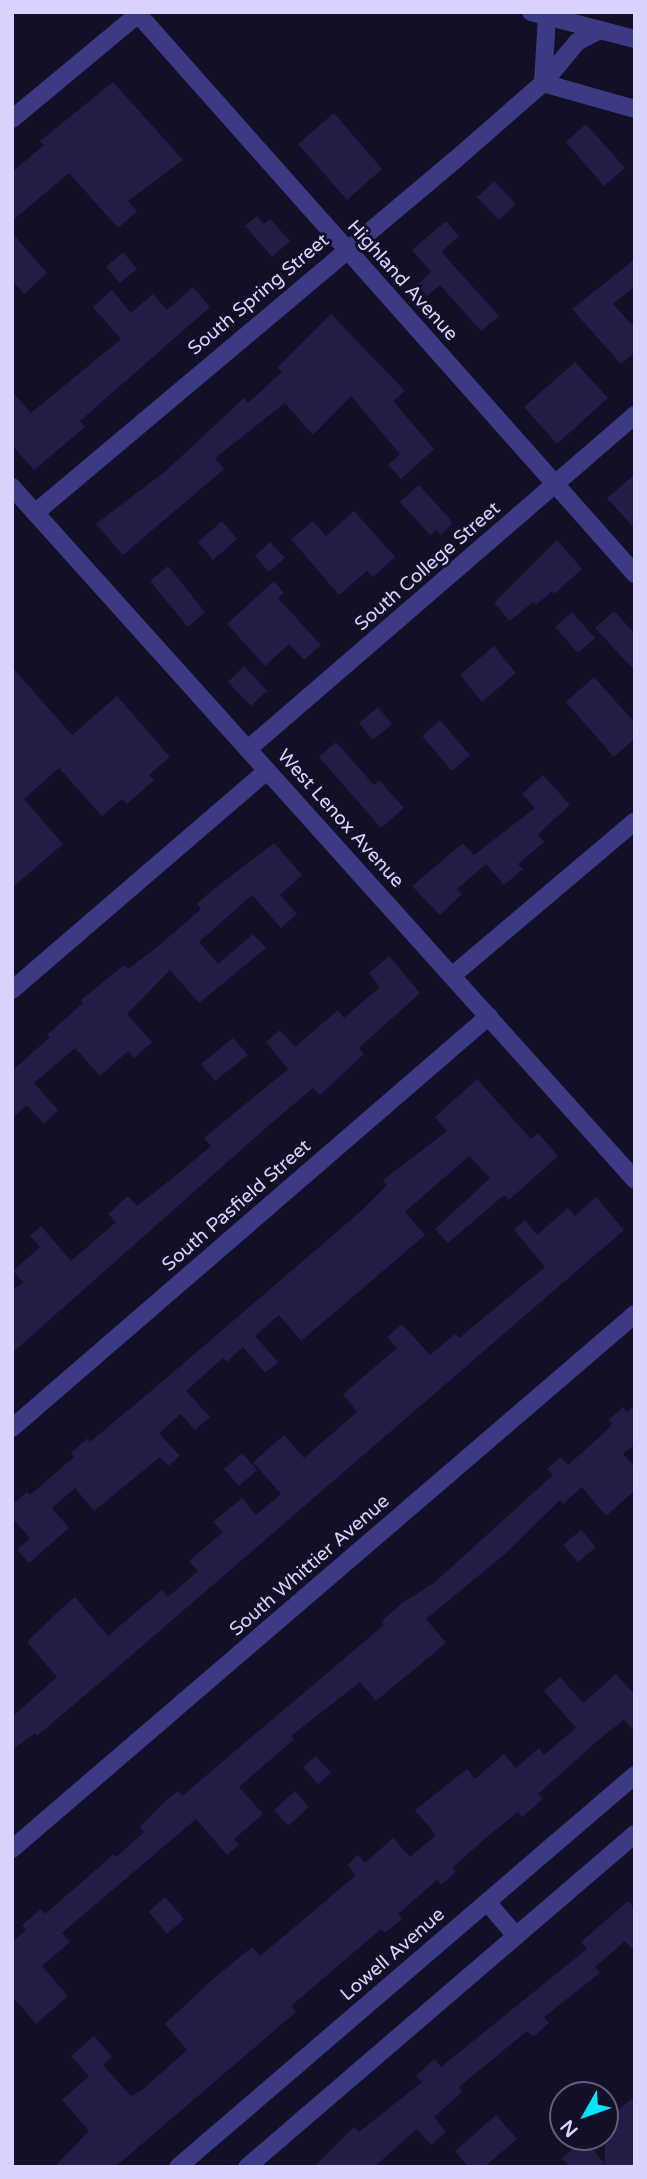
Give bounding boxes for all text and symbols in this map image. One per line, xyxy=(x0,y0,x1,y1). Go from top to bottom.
street label: Highland Avenue xyxy=(342,216,462,346)
street label: South Spring Street xyxy=(184,229,334,361)
street label: South College Street xyxy=(351,498,505,636)
street label: West Lenox Avenue xyxy=(272,745,408,893)
street label: South Pasfield Street xyxy=(158,1135,316,1277)
street label: South Whittier Avenue xyxy=(225,1490,395,1642)
street label: Lowell Avenue xyxy=(336,1904,450,2006)
north arrow xyxy=(549,2081,619,2151)
text: N xyxy=(556,2115,583,2141)

